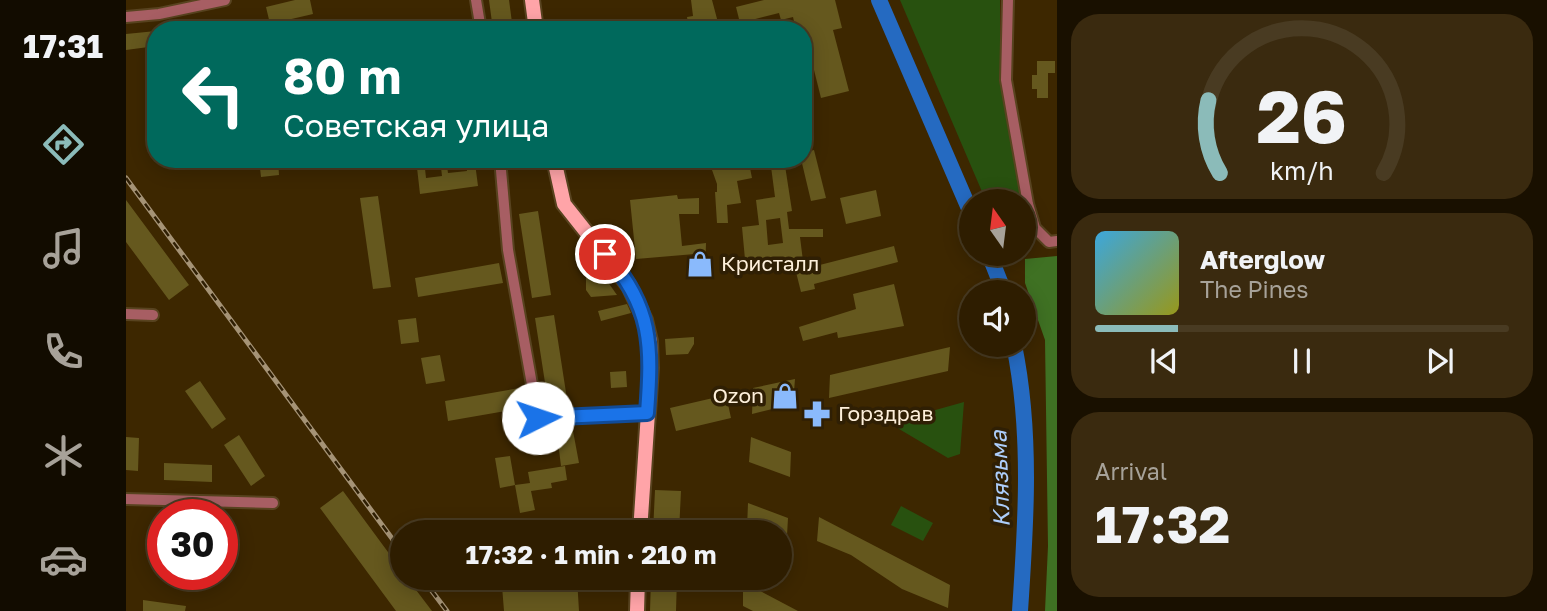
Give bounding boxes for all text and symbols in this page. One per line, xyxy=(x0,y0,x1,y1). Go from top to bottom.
text: 17:31 xyxy=(23,27,103,65)
text: 80 m xyxy=(283,46,401,105)
icon: left xyxy=(168,49,259,140)
text: 26 xyxy=(1257,72,1347,159)
text: Советская улица xyxy=(283,106,549,144)
icon: directions xyxy=(39,120,88,169)
text: km/h xyxy=(1270,154,1334,185)
north arrow xyxy=(959,189,1036,266)
map controls xyxy=(959,189,1036,357)
icon: music xyxy=(39,224,88,273)
pin xyxy=(575,224,635,284)
icon: arrive xyxy=(586,235,624,273)
text: Afterglow xyxy=(1200,244,1325,275)
shop icon: Кристалл xyxy=(685,249,715,279)
place label: Кристалл xyxy=(721,250,819,276)
text: The Pines xyxy=(1200,275,1308,303)
button: sound xyxy=(959,280,1036,357)
icon: phone xyxy=(39,327,88,376)
icon: previous xyxy=(1145,342,1183,380)
icon: pause xyxy=(1283,342,1321,380)
icon: next xyxy=(1421,342,1459,380)
position arrow xyxy=(501,381,575,455)
shop icon: Ozon xyxy=(770,381,800,411)
place label: Ozon xyxy=(712,382,764,408)
pharmacy icon: Горздрав xyxy=(802,399,832,429)
place label: Горздрав xyxy=(838,400,933,426)
water label: Клязьма xyxy=(983,429,1015,528)
icon: climate xyxy=(39,431,88,480)
text: Arrival xyxy=(1095,457,1167,485)
text: 17:32 xyxy=(1095,492,1230,554)
speed limit sign: 30 xyxy=(147,499,238,590)
icon: car xyxy=(39,535,88,584)
text: 17:32 · 1 min · 210 m xyxy=(465,539,717,570)

